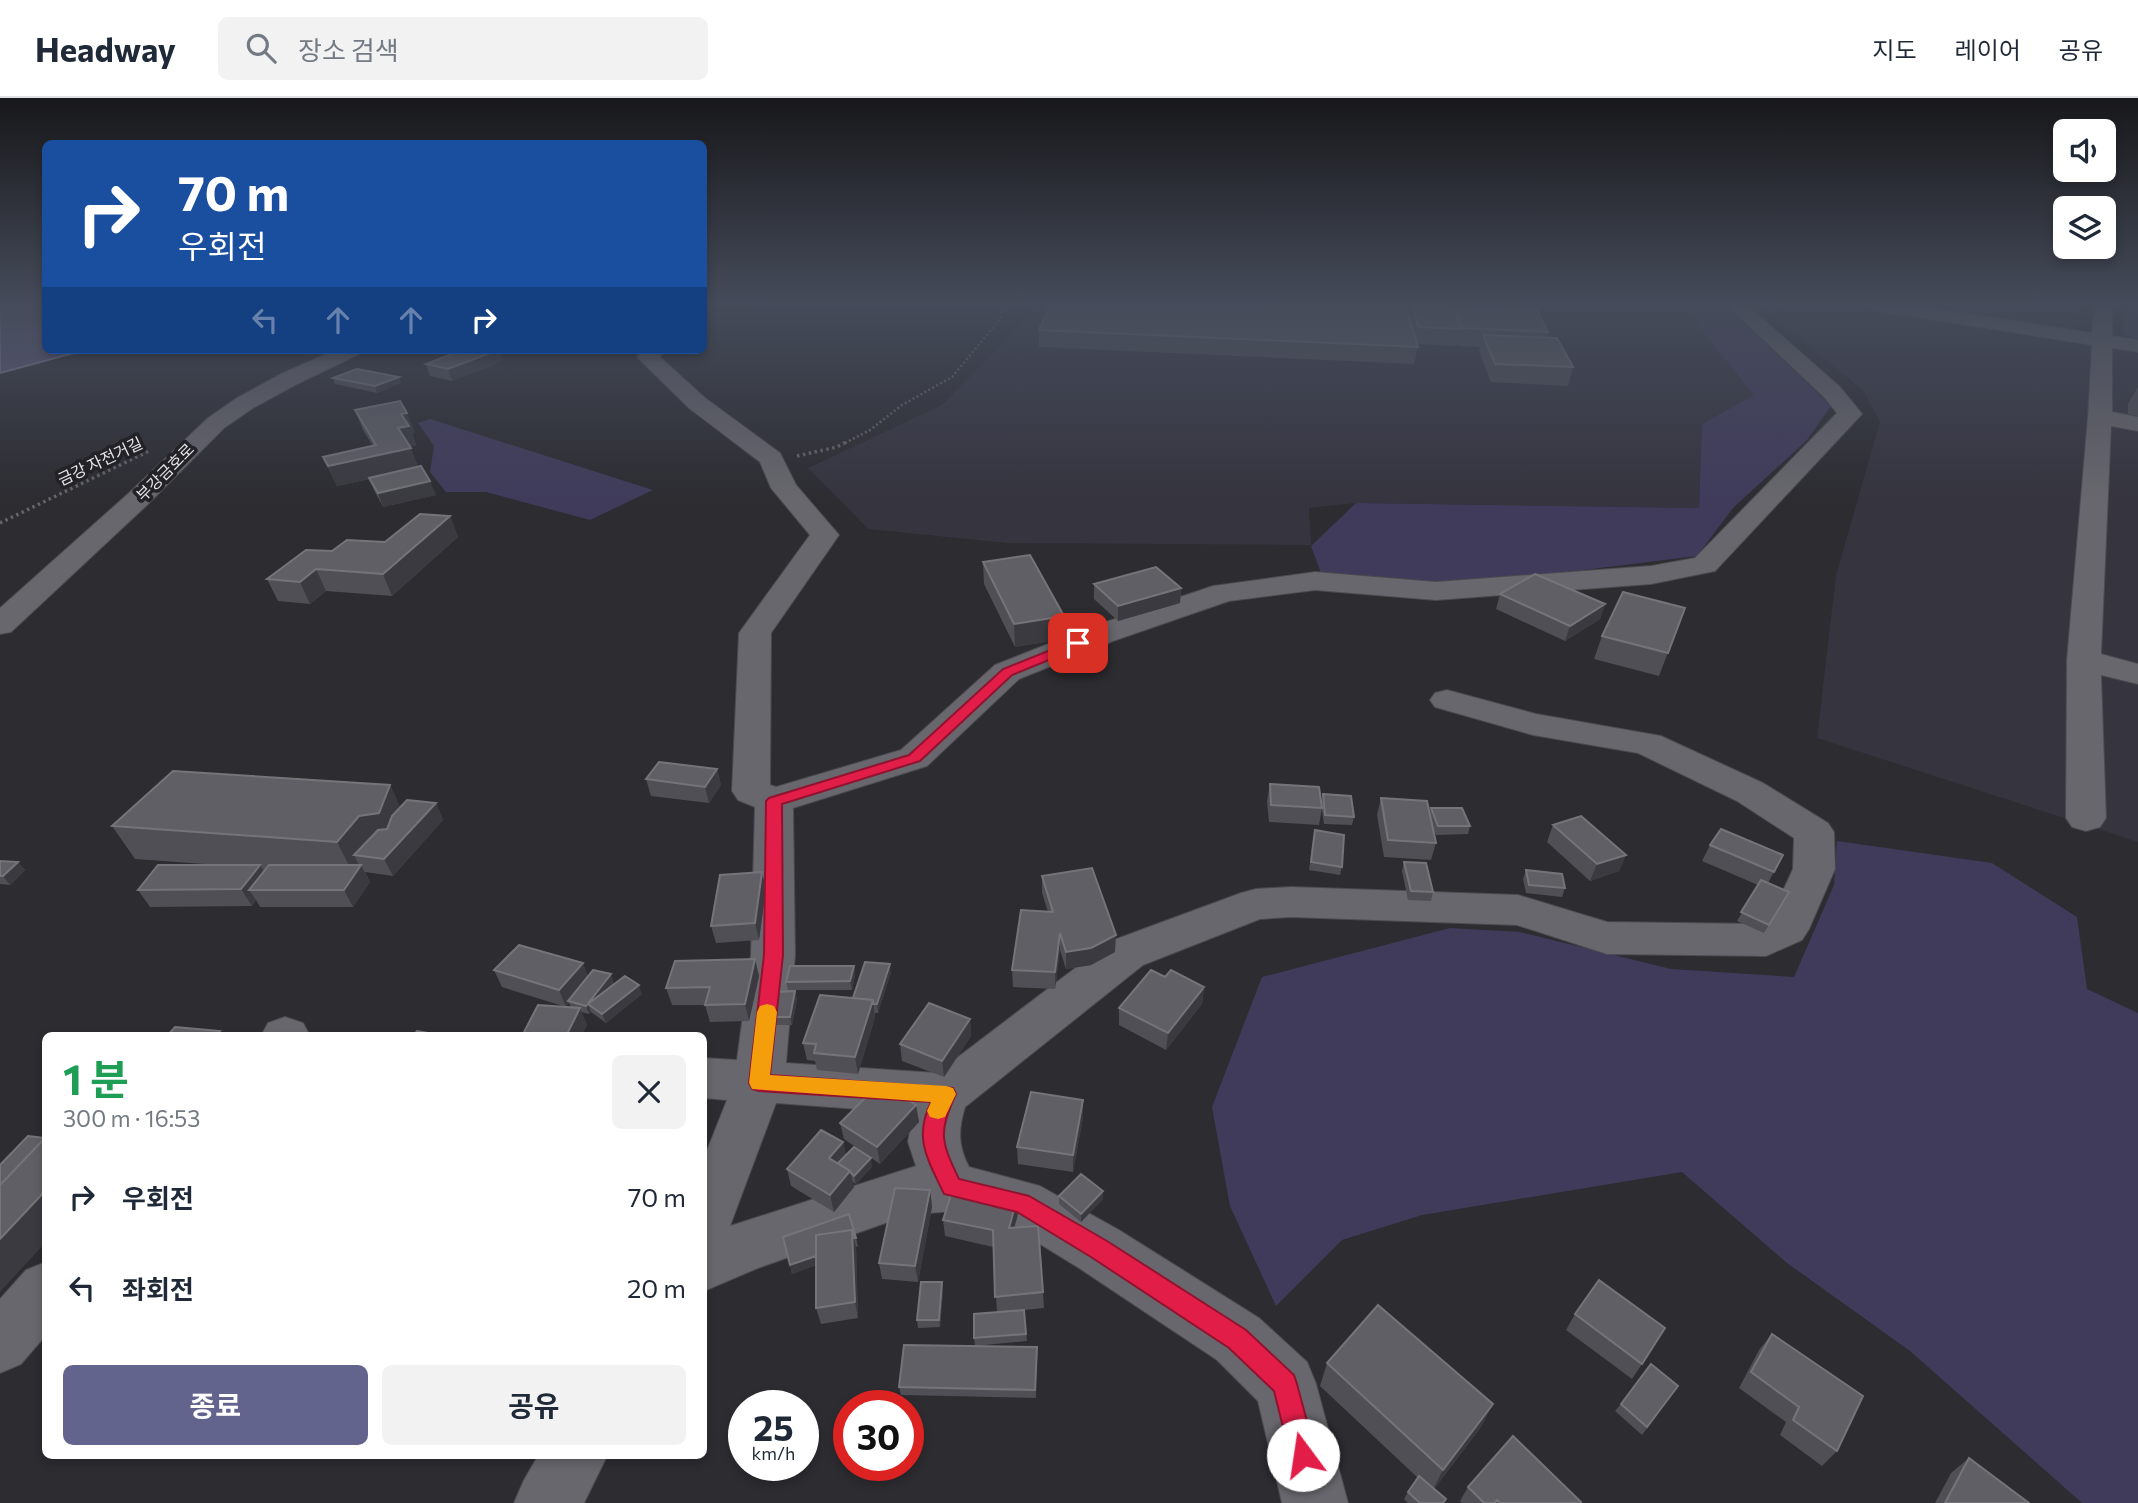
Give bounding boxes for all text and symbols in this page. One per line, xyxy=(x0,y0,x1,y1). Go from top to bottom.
search box xyxy=(218,17,708,80)
text: Headway xyxy=(35,28,176,69)
icon: search xyxy=(242,29,280,67)
text: 장소 검색 xyxy=(298,34,399,65)
text: 지도 xyxy=(1872,35,1917,64)
text: 레이어 xyxy=(1955,35,2021,64)
text: 공유 xyxy=(2059,35,2103,64)
map controls xyxy=(2053,119,2116,259)
button: sound xyxy=(2053,119,2116,182)
text: 70 m xyxy=(178,161,289,221)
icon: right xyxy=(63,168,154,259)
button: layers xyxy=(2053,196,2116,259)
text: 우회전 xyxy=(178,225,266,265)
icon: left xyxy=(246,301,284,339)
icon: ahead xyxy=(319,301,357,339)
icon: ahead xyxy=(392,301,430,339)
icon: right xyxy=(465,301,503,339)
street label: 금강 자전거길 xyxy=(54,433,145,488)
street label: 부강금호로 xyxy=(132,439,198,504)
pin xyxy=(1048,613,1108,673)
icon: arrive xyxy=(1059,624,1097,662)
text: 1 분 xyxy=(63,1052,129,1104)
button: close xyxy=(612,1055,686,1129)
text: 300 m · 16:53 xyxy=(63,1104,200,1132)
icon: right xyxy=(63,1178,101,1216)
text: 70 m xyxy=(628,1181,686,1212)
text: 우회전 xyxy=(122,1182,194,1213)
icon: left xyxy=(63,1269,101,1307)
text: 20 m xyxy=(627,1272,686,1303)
text: 좌회전 xyxy=(122,1273,194,1304)
button: 종료 xyxy=(63,1365,368,1445)
button: 공유 xyxy=(382,1365,686,1445)
speed limit sign: 30 xyxy=(833,1390,924,1481)
text: 25 xyxy=(753,1405,794,1448)
position arrow xyxy=(1266,1418,1340,1492)
text: km/h xyxy=(752,1442,795,1464)

